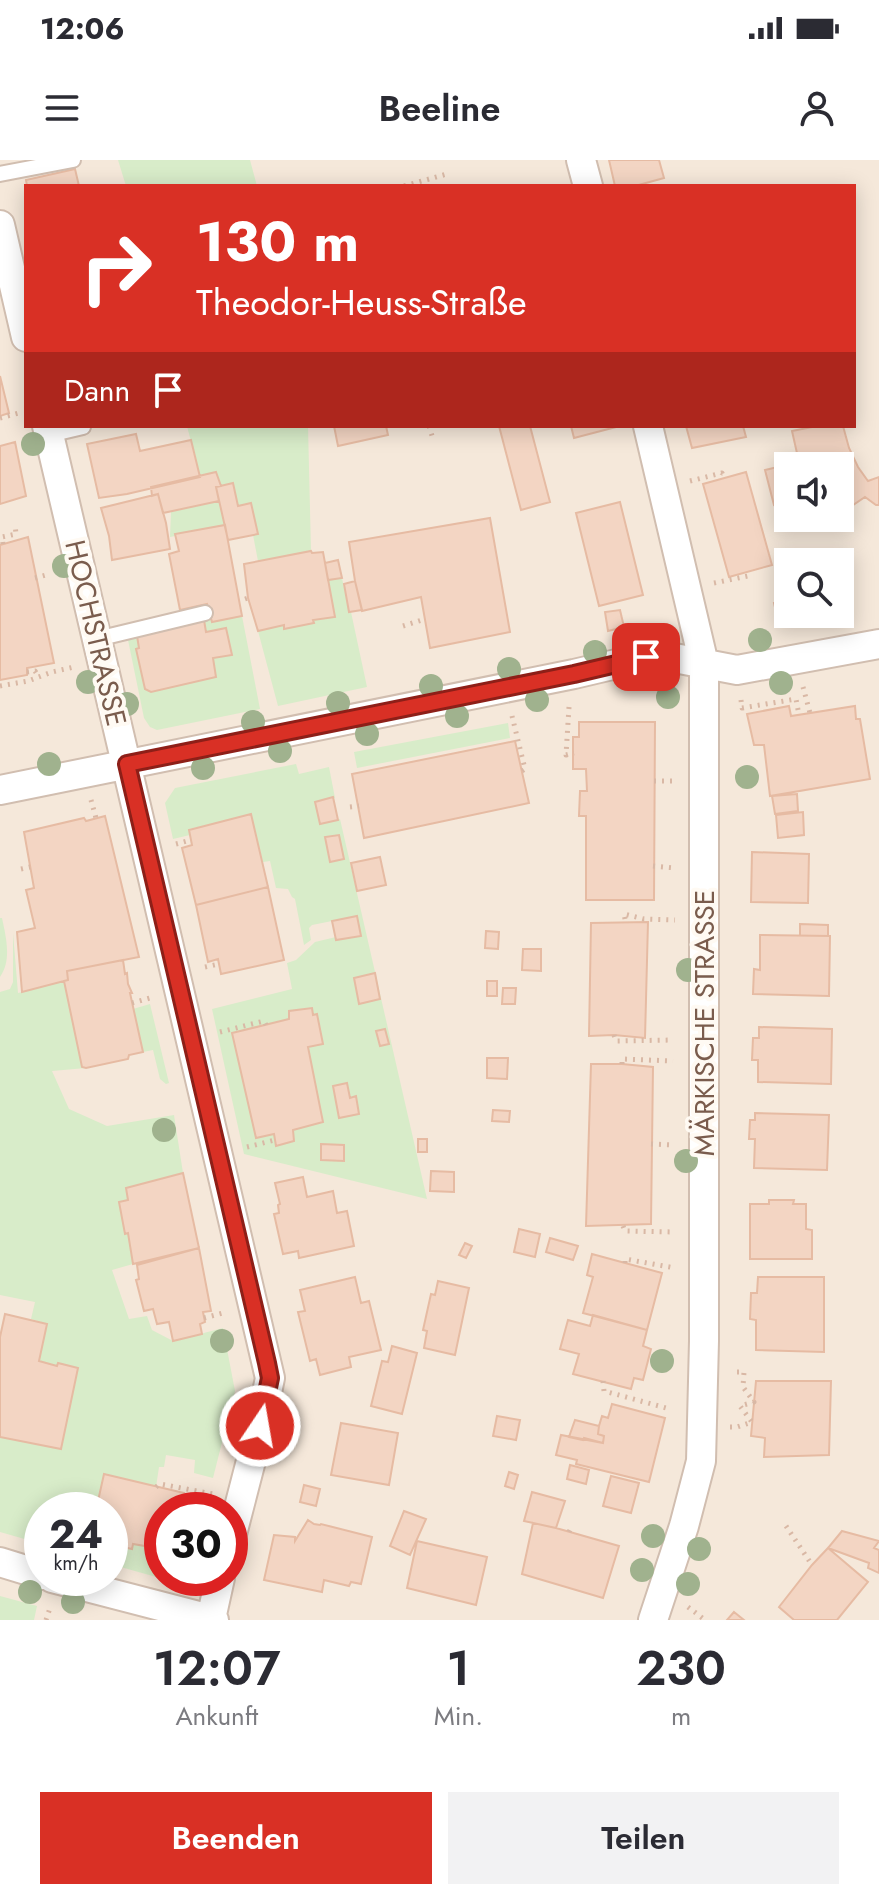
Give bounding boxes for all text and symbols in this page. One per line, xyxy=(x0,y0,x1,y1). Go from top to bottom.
text: 12:06 xyxy=(40,7,125,50)
text: Beeline xyxy=(379,82,500,134)
icon: menu xyxy=(40,86,84,130)
icon: person xyxy=(795,86,839,130)
text: 130 m xyxy=(196,201,359,282)
icon: right xyxy=(64,216,168,320)
text: Theodor-Heuss-Straße xyxy=(196,276,527,328)
icon: arrive xyxy=(146,368,190,412)
text: Dann xyxy=(64,369,130,412)
map controls xyxy=(774,452,854,628)
button: sound xyxy=(774,452,854,532)
street label: HOCHSTRASSE xyxy=(54,536,137,730)
button: search xyxy=(774,548,854,628)
pin xyxy=(612,623,680,691)
icon: arrive xyxy=(624,635,668,679)
street label: MÄRKISCHE STRASSE xyxy=(684,890,725,1156)
position arrow xyxy=(218,1384,302,1468)
speed limit sign: 30 xyxy=(144,1492,248,1596)
text: 24 xyxy=(49,1505,103,1563)
text: km/h xyxy=(53,1549,99,1578)
text: 12:07 xyxy=(153,1634,281,1703)
text: 1 xyxy=(447,1634,470,1703)
text: 230 xyxy=(636,1634,726,1703)
text: Ankunft xyxy=(175,1697,258,1735)
text: Min. xyxy=(434,1697,483,1735)
text: m xyxy=(671,1697,691,1735)
button: Beenden xyxy=(40,1792,432,1884)
button: Teilen xyxy=(448,1792,839,1884)

